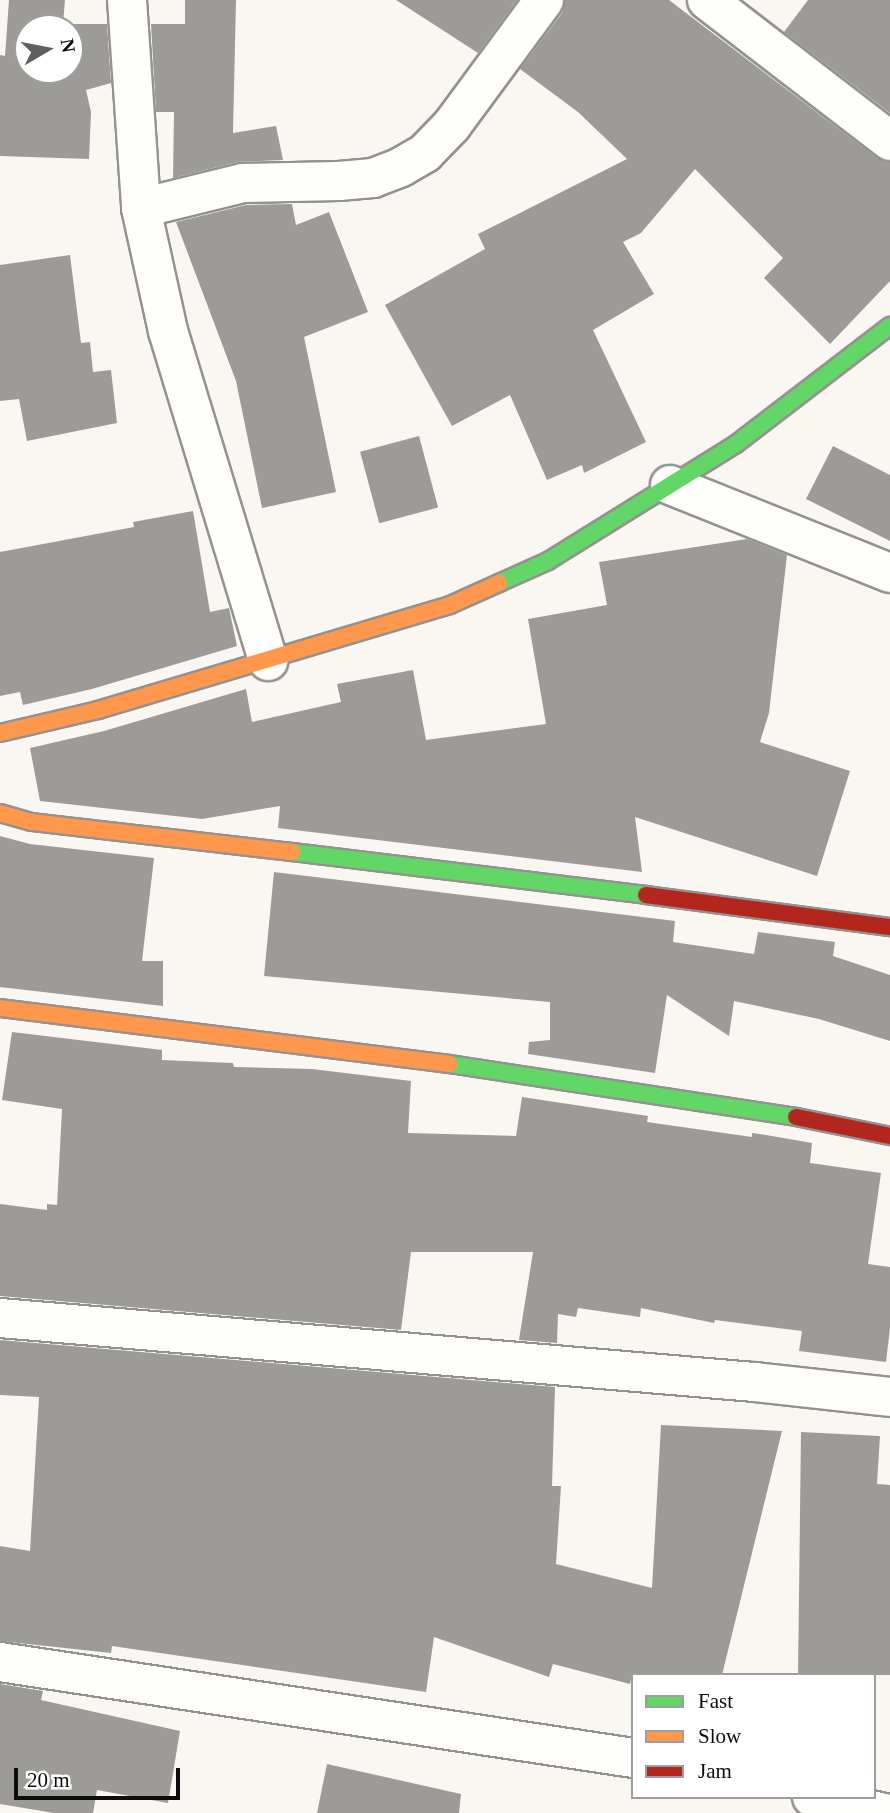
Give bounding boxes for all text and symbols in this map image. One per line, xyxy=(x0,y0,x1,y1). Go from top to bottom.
north arrow xyxy=(14,14,84,84)
text: N xyxy=(57,37,80,54)
legend xyxy=(631,1673,876,1799)
text: Fast xyxy=(698,1689,733,1713)
text: Slow xyxy=(698,1724,741,1748)
scale bar xyxy=(18,1754,184,1798)
text: Jam xyxy=(698,1759,732,1783)
text: 20 m xyxy=(27,1768,70,1792)

